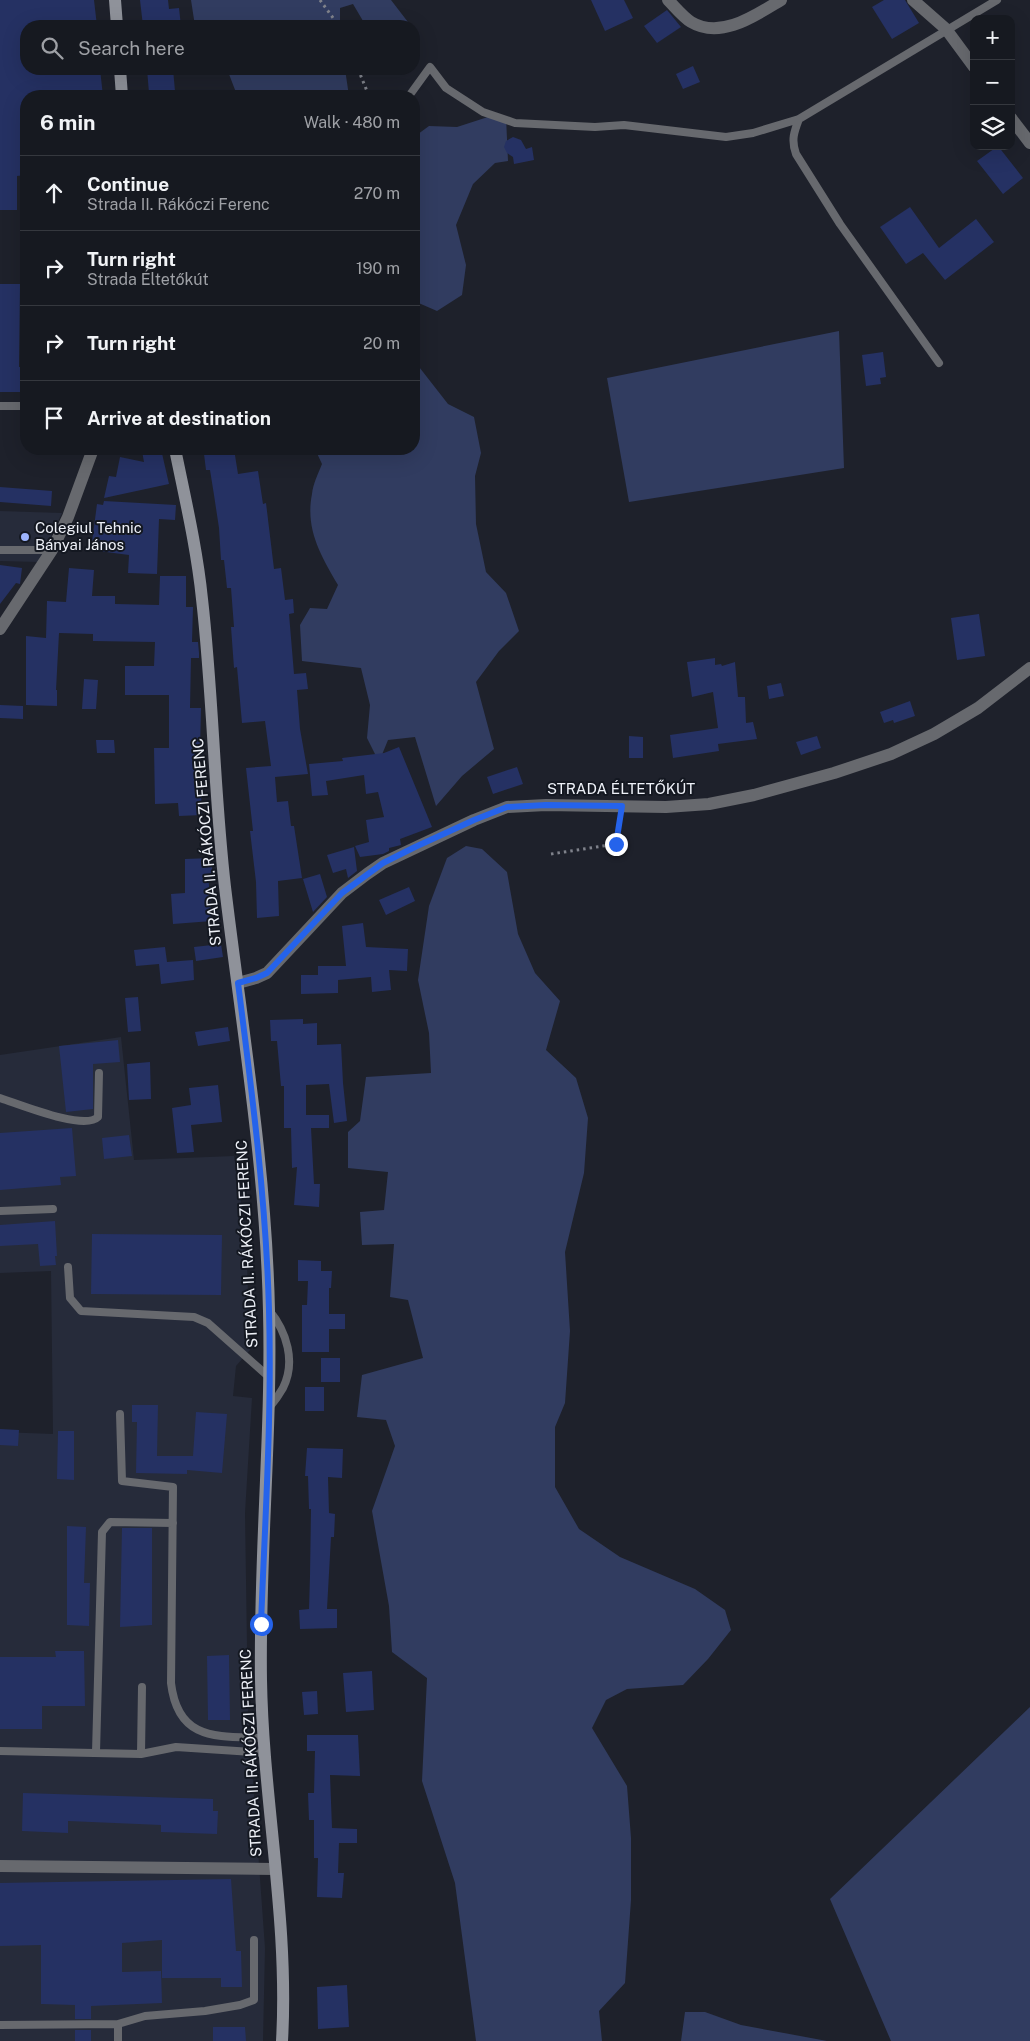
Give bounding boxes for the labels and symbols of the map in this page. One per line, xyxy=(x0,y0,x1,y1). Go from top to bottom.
place label: Colegiul Tehnic Bányai János xyxy=(35,519,142,553)
marker: Colegiul Tehnic Bányai János xyxy=(19,531,31,543)
street label: STRADA II. RÁKÓCZI FERENC xyxy=(188,737,224,947)
street label: STRADA ÉLTETŐKÚT xyxy=(547,779,695,797)
route end xyxy=(605,833,628,856)
street label: STRADA II. RÁKÓCZI FERENC xyxy=(232,1139,260,1349)
route start xyxy=(250,1613,273,1636)
street label: STRADA II. RÁKÓCZI FERENC xyxy=(236,1648,264,1858)

